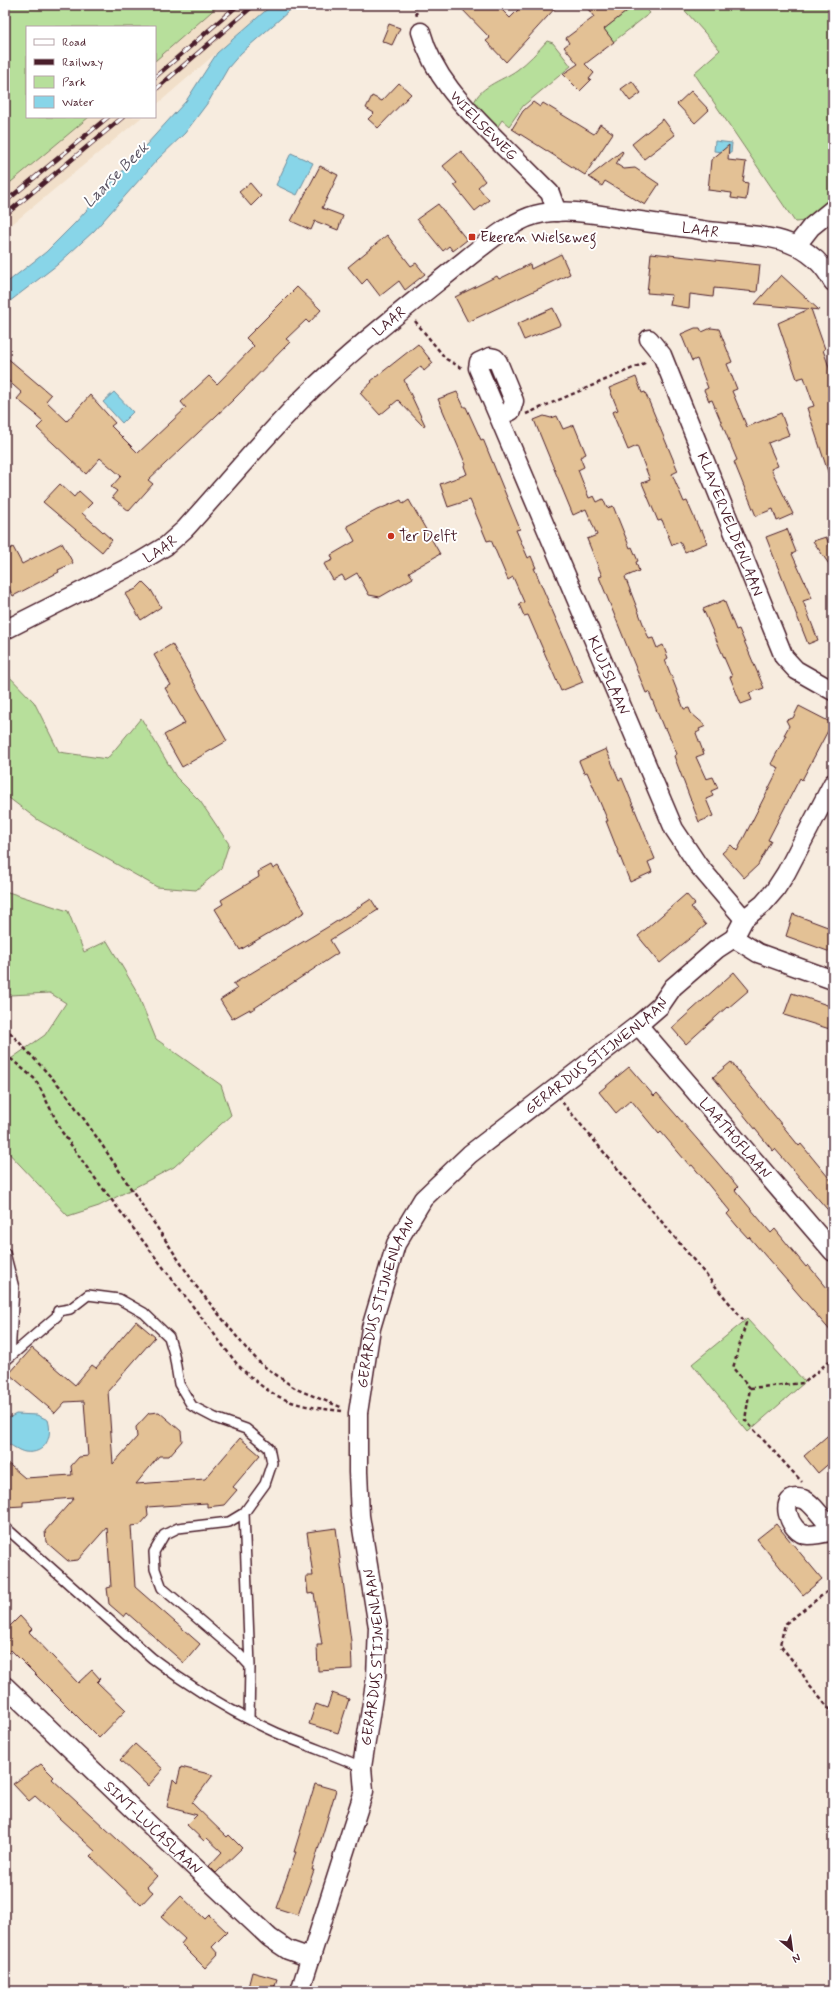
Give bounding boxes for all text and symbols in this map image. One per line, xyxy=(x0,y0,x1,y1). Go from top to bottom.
legend xyxy=(26,26,156,118)
text: Road xyxy=(62,35,86,51)
text: Railway xyxy=(62,55,104,71)
text: Park xyxy=(62,75,86,91)
street label: WIELSEWEG xyxy=(445,87,521,166)
text: Water xyxy=(62,95,94,111)
water label: Laarse Beek xyxy=(79,137,154,213)
street label: LAAR xyxy=(680,218,720,243)
place label: Ekeren Wielseweg xyxy=(480,228,596,249)
marker: Ekeren Wielseweg xyxy=(467,232,477,242)
street label: LAAR xyxy=(369,302,410,341)
street label: KLAVERVELDENLAAN xyxy=(691,450,767,599)
place label: Ter Delft xyxy=(399,527,458,547)
street label: LAAR xyxy=(140,531,182,568)
marker: Ter Delft xyxy=(386,531,396,541)
street label: KLUISLAAN xyxy=(582,633,634,719)
street label: GERARDUS STIJNENLAAN xyxy=(521,994,674,1119)
street label: LAATHOFLAAN xyxy=(694,1094,775,1184)
street label: GERARDUS STIJNENLAAN xyxy=(353,1214,421,1390)
street label: GERARDUS STIJNENLAAN xyxy=(356,1567,389,1747)
street label: SINT-LUCASLAAN xyxy=(99,1777,206,1880)
north arrow xyxy=(772,1930,812,1970)
text: N xyxy=(790,1950,803,1966)

